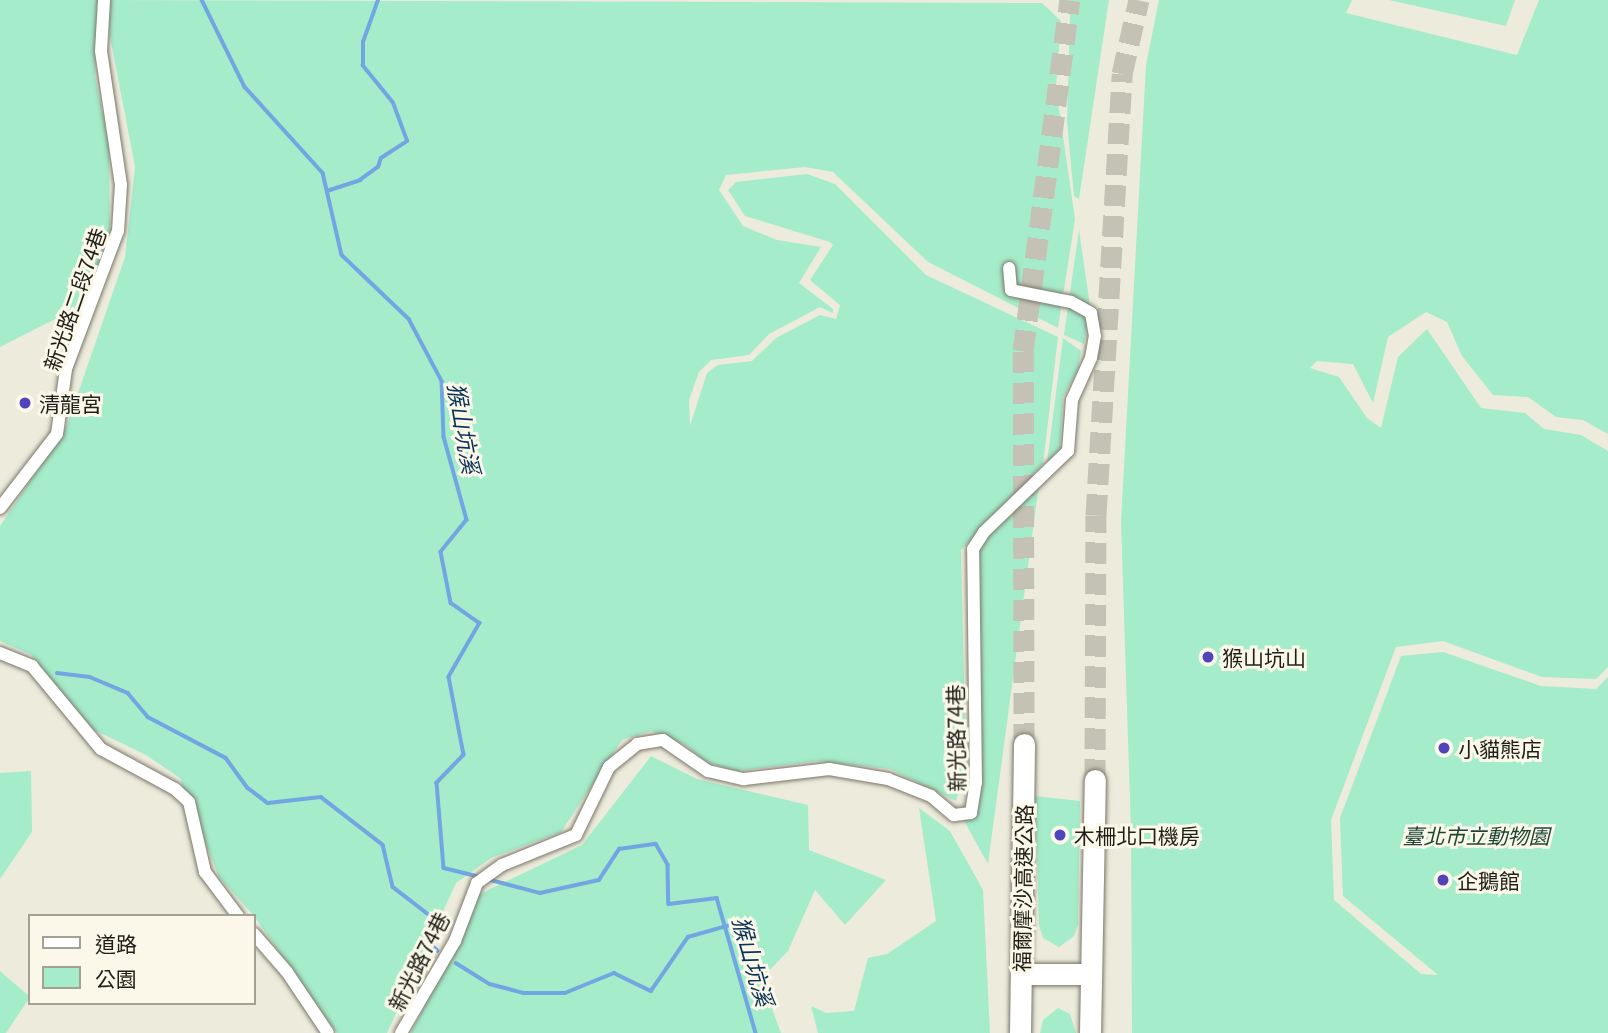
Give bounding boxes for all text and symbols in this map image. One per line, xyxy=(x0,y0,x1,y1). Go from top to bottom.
street label: 新光路二段74巷 xyxy=(38,224,110,374)
water label: 猴山坑溪 xyxy=(443,380,487,476)
place label: 清龍宮 xyxy=(39,390,102,416)
marker: 清龍宮 xyxy=(17,395,33,411)
place label: 猴山坑山 xyxy=(1222,644,1306,670)
marker: 猴山坑山 xyxy=(1200,649,1216,665)
street label: 新光路74巷 xyxy=(941,684,969,792)
place label: 小貓熊店 xyxy=(1458,735,1542,761)
marker: 小貓熊店 xyxy=(1436,740,1452,756)
street label: 福爾摩沙高速公路 xyxy=(1008,804,1036,972)
place label: 木柵北口機房 xyxy=(1074,822,1200,848)
park label: 臺北市立動物園 xyxy=(1403,822,1549,848)
marker: 木柵北口機房 xyxy=(1052,827,1068,843)
place label: 企鵝館 xyxy=(1457,867,1520,893)
marker: 企鵝館 xyxy=(1435,872,1451,888)
street label: 新光路74巷 xyxy=(382,907,454,1015)
water label: 猴山坑溪 xyxy=(728,913,780,1009)
legend xyxy=(28,914,256,1005)
text: 道路 xyxy=(95,928,137,958)
text: 公園 xyxy=(95,963,137,993)

